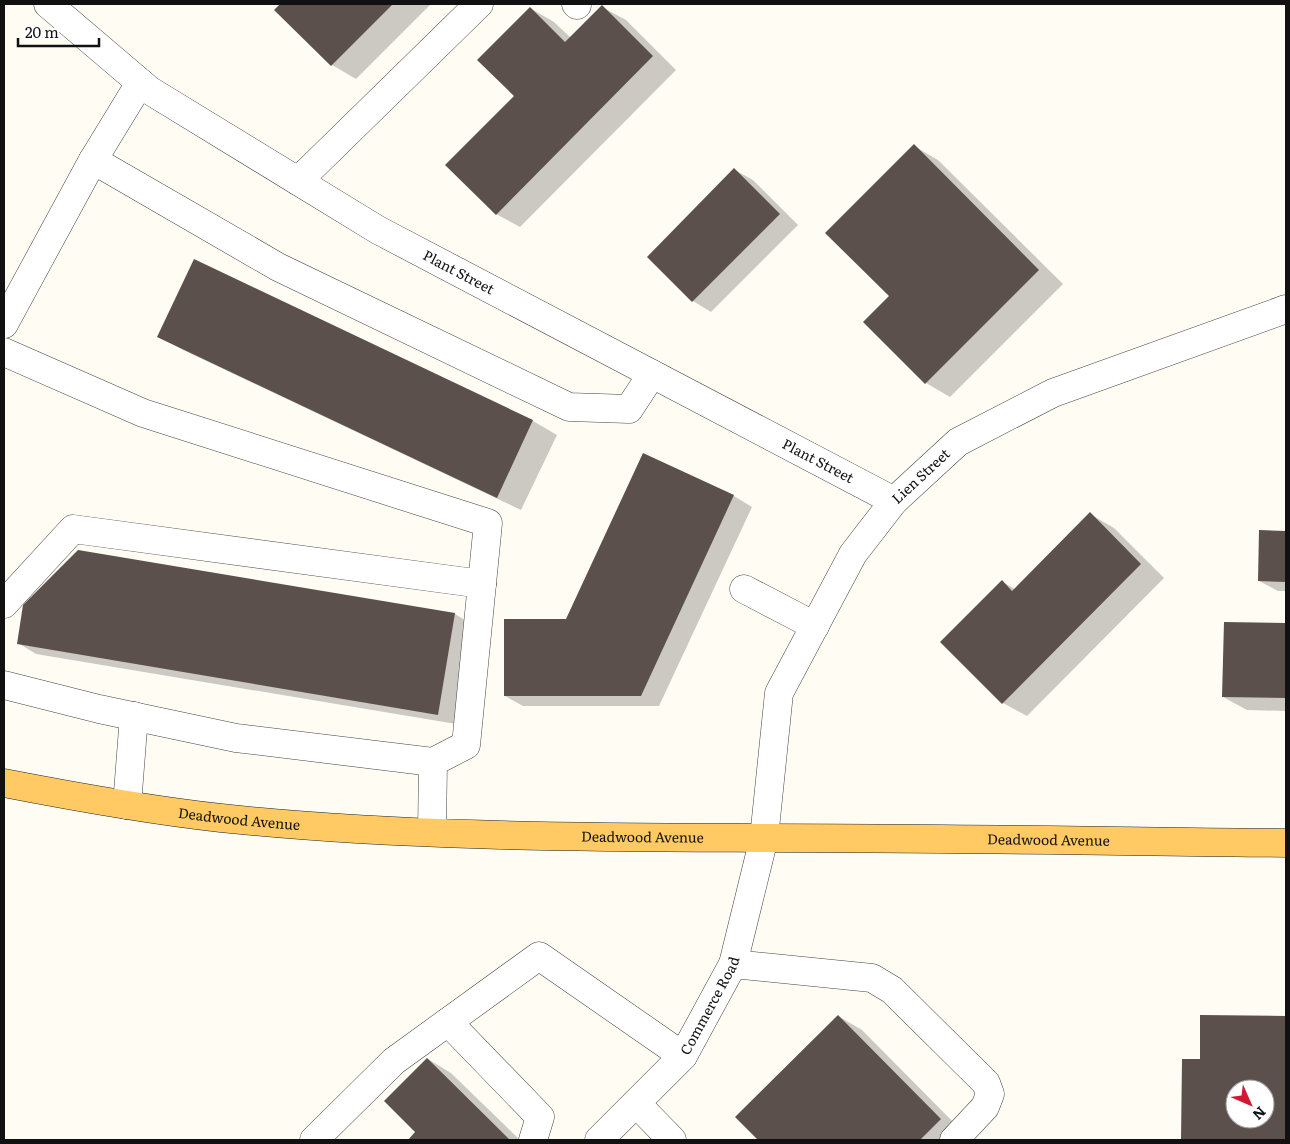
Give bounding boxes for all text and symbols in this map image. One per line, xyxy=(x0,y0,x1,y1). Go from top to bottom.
scale bar xyxy=(18,15,99,47)
text: 20 m xyxy=(25,20,59,43)
street label: Plant Street xyxy=(420,244,498,299)
street label: Plant Street xyxy=(779,433,858,487)
street label: Lien Street xyxy=(887,443,954,508)
street label: Deadwood Avenue xyxy=(177,802,301,834)
street label: Deadwood Avenue xyxy=(581,826,704,847)
street label: Deadwood Avenue xyxy=(987,828,1110,850)
street label: Commerce Road xyxy=(675,954,744,1058)
north arrow xyxy=(1225,1079,1275,1129)
text: N xyxy=(1248,1103,1271,1125)

